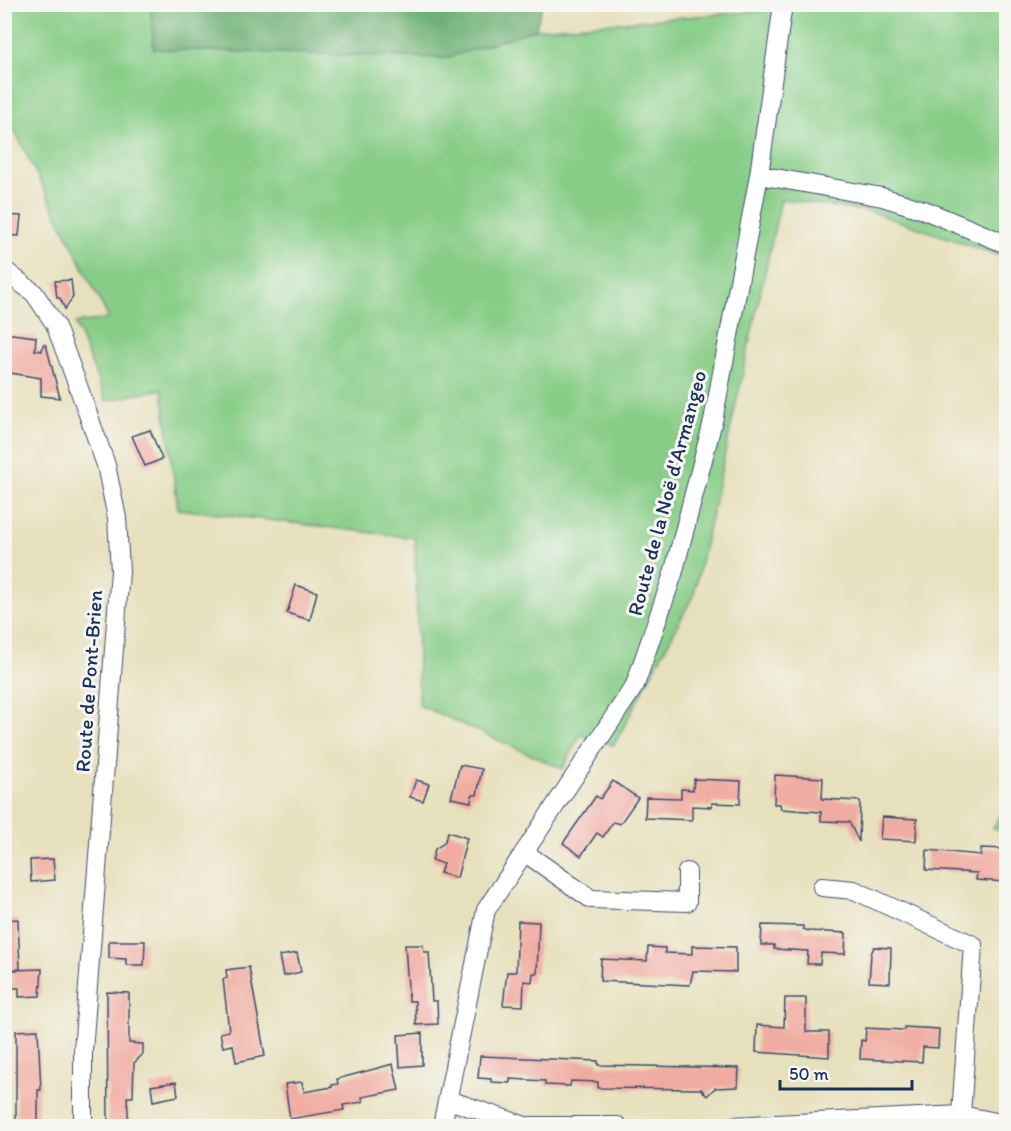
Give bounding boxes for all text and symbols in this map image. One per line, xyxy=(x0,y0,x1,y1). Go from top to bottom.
street label: Route de la Noë d'Armangeo xyxy=(622,368,711,618)
street label: Route de Pont-Brien xyxy=(70,589,107,773)
scale bar xyxy=(780,1053,912,1091)
text: 50 m xyxy=(789,1063,829,1085)

